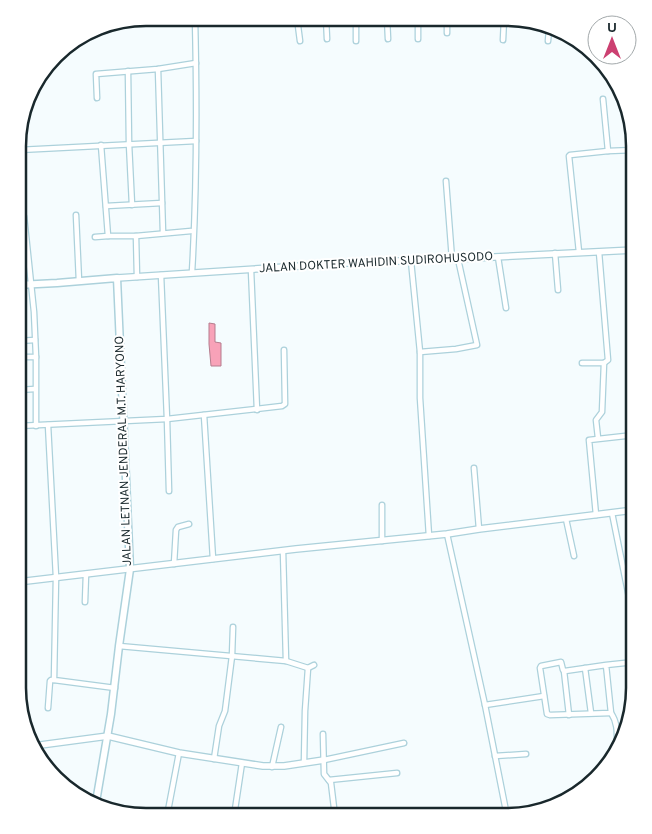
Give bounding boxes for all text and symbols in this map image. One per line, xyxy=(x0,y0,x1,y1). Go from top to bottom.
north arrow xyxy=(587,15,637,65)
text: U xyxy=(607,20,617,37)
street label: JALAN DOKTER WAHIDIN SUDIROHUSODO xyxy=(259,249,493,277)
street label: JALAN LETNAN JENDERAL M.T. HARYONO xyxy=(112,336,136,566)

